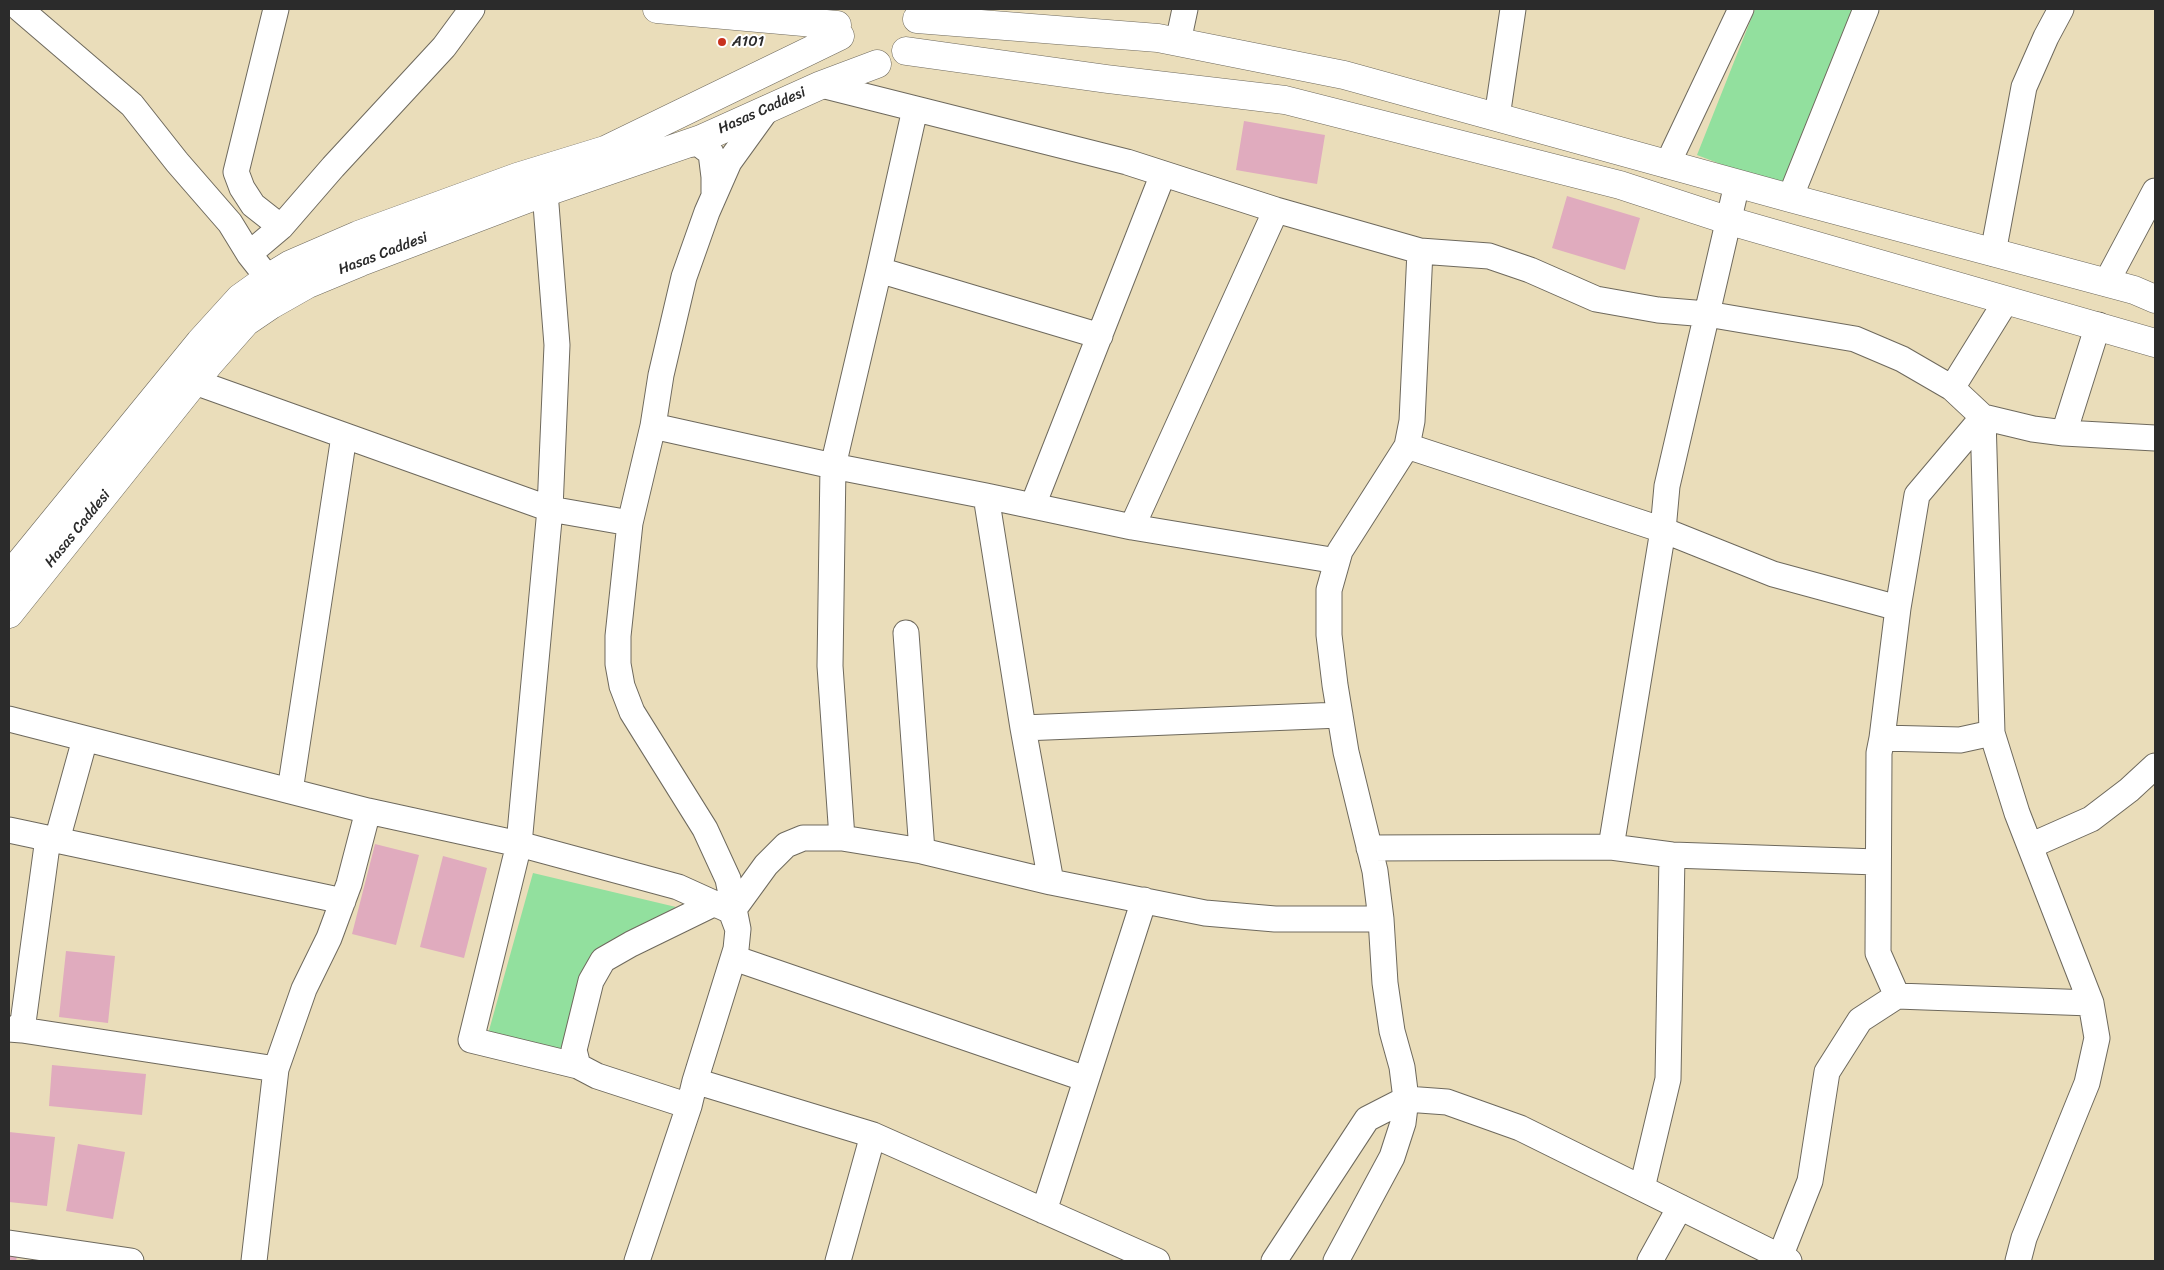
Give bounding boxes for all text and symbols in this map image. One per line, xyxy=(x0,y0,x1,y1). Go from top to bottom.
place label: A101 xyxy=(732,33,764,51)
marker: A101 xyxy=(716,36,728,48)
street label: Hasas Caddesi xyxy=(715,84,809,138)
street label: Hasas Caddesi xyxy=(336,229,430,279)
street label: Hasas Caddesi xyxy=(41,487,115,571)

